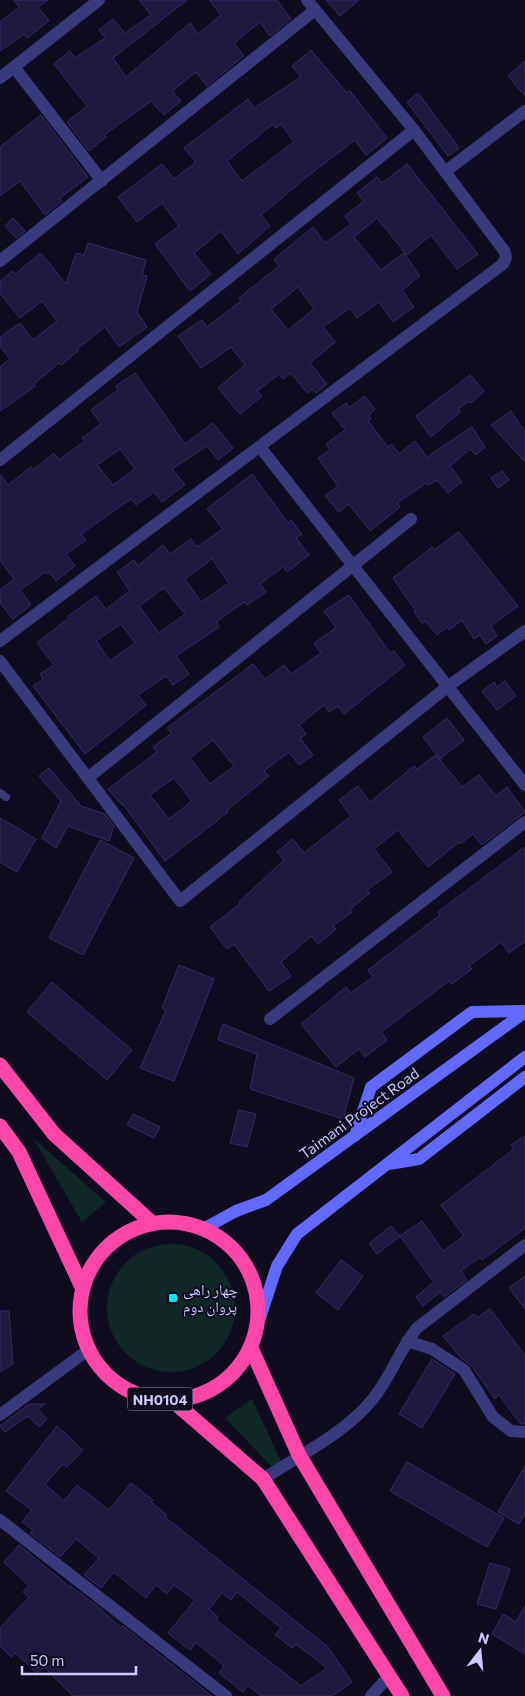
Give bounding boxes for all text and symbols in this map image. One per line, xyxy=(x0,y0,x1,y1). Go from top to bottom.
street label: Taimani Project Road xyxy=(296,1064,422,1162)
place label: چهار راهی پروان دوم xyxy=(183,1280,238,1317)
marker: چهار راهی پروان دوم xyxy=(167,1292,179,1304)
road number: NH0104 xyxy=(128,1388,192,1410)
north arrow xyxy=(455,1626,505,1676)
text: N xyxy=(476,1628,491,1648)
scale bar xyxy=(22,1644,136,1676)
text: 50 m xyxy=(30,1651,64,1669)

